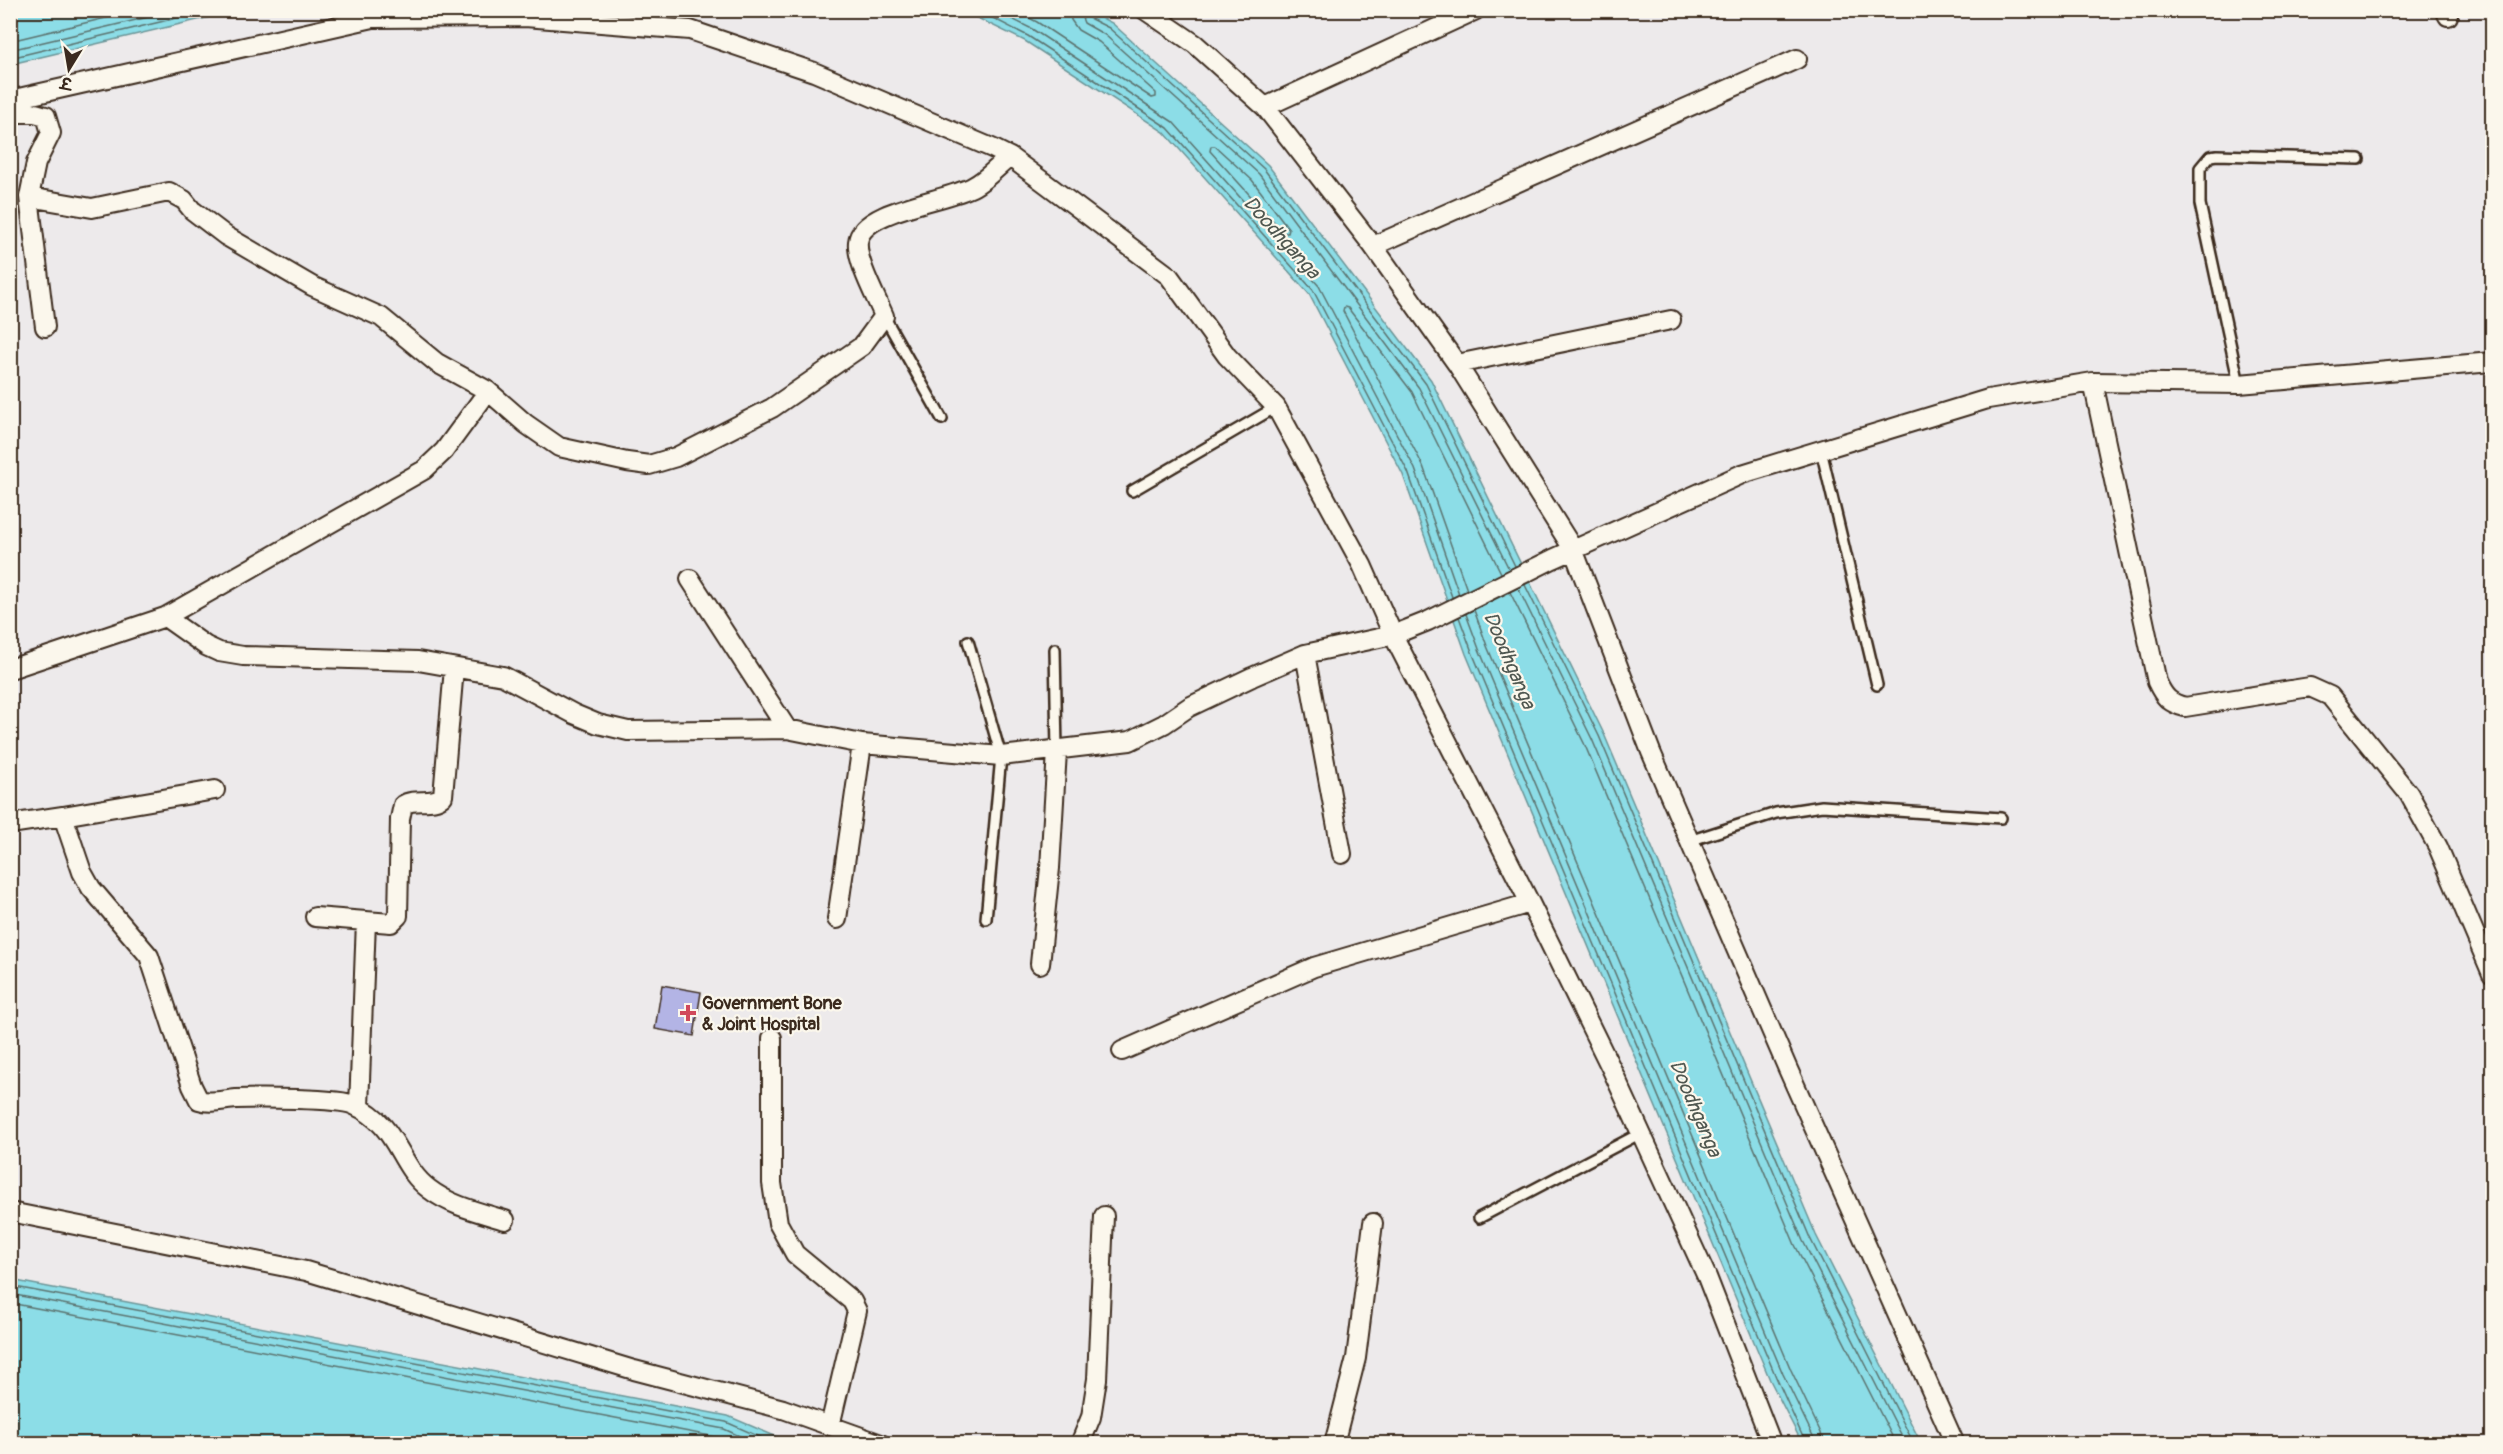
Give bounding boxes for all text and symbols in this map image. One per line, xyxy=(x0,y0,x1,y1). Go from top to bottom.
north arrow xyxy=(39,39,99,99)
text: उ xyxy=(58,72,75,94)
water label: Doodhganga xyxy=(1238,191,1326,285)
water label: Doodhganga xyxy=(1478,608,1542,714)
place label: Government Bone & Joint Hospital xyxy=(702,992,843,1036)
marker: Government Bone & Joint Hospital xyxy=(679,1004,697,1022)
water label: Doodhganga xyxy=(1664,1056,1728,1162)

